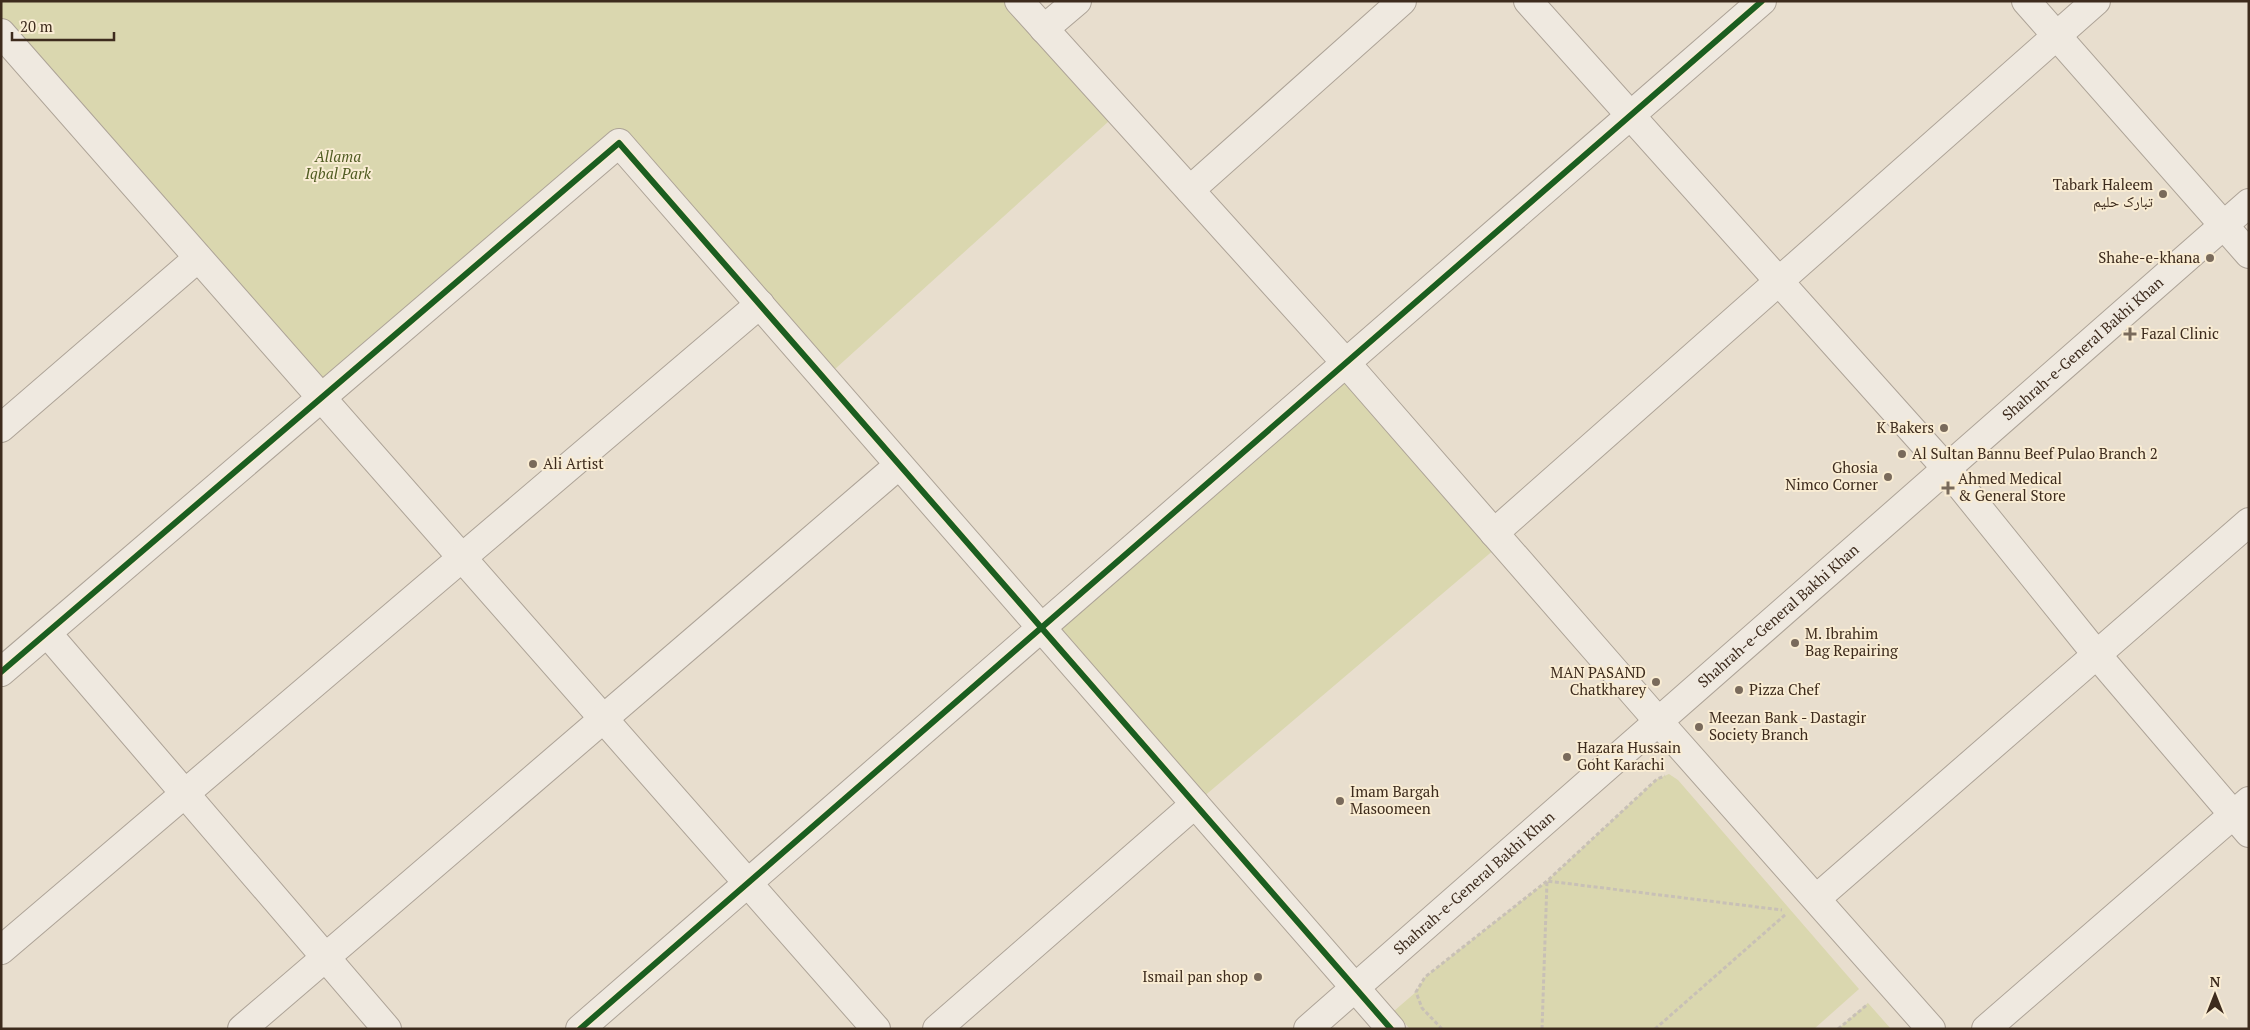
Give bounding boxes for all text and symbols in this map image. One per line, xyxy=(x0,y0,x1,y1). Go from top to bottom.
scale bar xyxy=(12,10,115,42)
text: 20 m xyxy=(20,16,53,36)
park label: Allama Iqbal Park xyxy=(304,146,372,183)
place label: Tabark Haleem تبارک حلیم xyxy=(2053,174,2154,212)
marker: Tabark Haleem تبارک حلیم xyxy=(2157,188,2169,200)
place label: Shahe-e-khana xyxy=(2098,247,2200,267)
marker: Shahe-e-khana xyxy=(2204,252,2216,264)
street label: Shahrah-e-General Bakhi Khan xyxy=(1997,272,2167,424)
place label: Fazal Clinic xyxy=(2141,323,2219,343)
marker: Fazal Clinic xyxy=(2123,327,2137,341)
place label: K Bakers xyxy=(1877,417,1934,437)
marker: K Bakers xyxy=(1938,422,1950,434)
place label: Al Sultan Bannu Beef Pulao Branch 2 xyxy=(1912,443,2158,463)
marker: Al Sultan Bannu Beef Pulao Branch 2 xyxy=(1896,448,1908,460)
place label: Ali Artist xyxy=(543,453,604,473)
place label: Ghosia Nimco Corner xyxy=(1785,457,1878,494)
marker: Ali Artist xyxy=(527,458,539,470)
place label: Ahmed Medical & General Store xyxy=(1958,468,2066,505)
marker: Ghosia Nimco Corner xyxy=(1882,471,1894,483)
marker: Ahmed Medical & General Store xyxy=(1942,482,1954,494)
street label: Shahrah-e-General Bakhi Khan xyxy=(1693,539,1863,691)
place label: M. Ibrahim Bag Repairing xyxy=(1805,623,1899,660)
marker: M. Ibrahim Bag Repairing xyxy=(1789,637,1801,649)
place label: MAN PASAND Chatkharey xyxy=(1550,662,1646,699)
marker: MAN PASAND Chatkharey xyxy=(1650,676,1662,688)
place label: Pizza Chef xyxy=(1749,679,1820,699)
marker: Pizza Chef xyxy=(1733,684,1745,696)
place label: Meezan Bank - Dastagir Society Branch xyxy=(1709,707,1867,744)
marker: Meezan Bank - Dastagir Society Branch xyxy=(1693,721,1705,733)
place label: Hazara Hussain Goht Karachi xyxy=(1577,737,1681,774)
marker: Hazara Hussain Goht Karachi xyxy=(1561,751,1573,763)
place label: Imam Bargah Masoomeen xyxy=(1350,781,1439,818)
marker: Imam Bargah Masoomeen xyxy=(1334,795,1346,807)
street label: Shahrah-e-General Bakhi Khan xyxy=(1389,806,1558,959)
place label: Ismail pan shop xyxy=(1142,966,1248,986)
north arrow xyxy=(2190,970,2240,1020)
marker: Ismail pan shop xyxy=(1252,971,1264,983)
text: N xyxy=(2210,972,2221,991)

